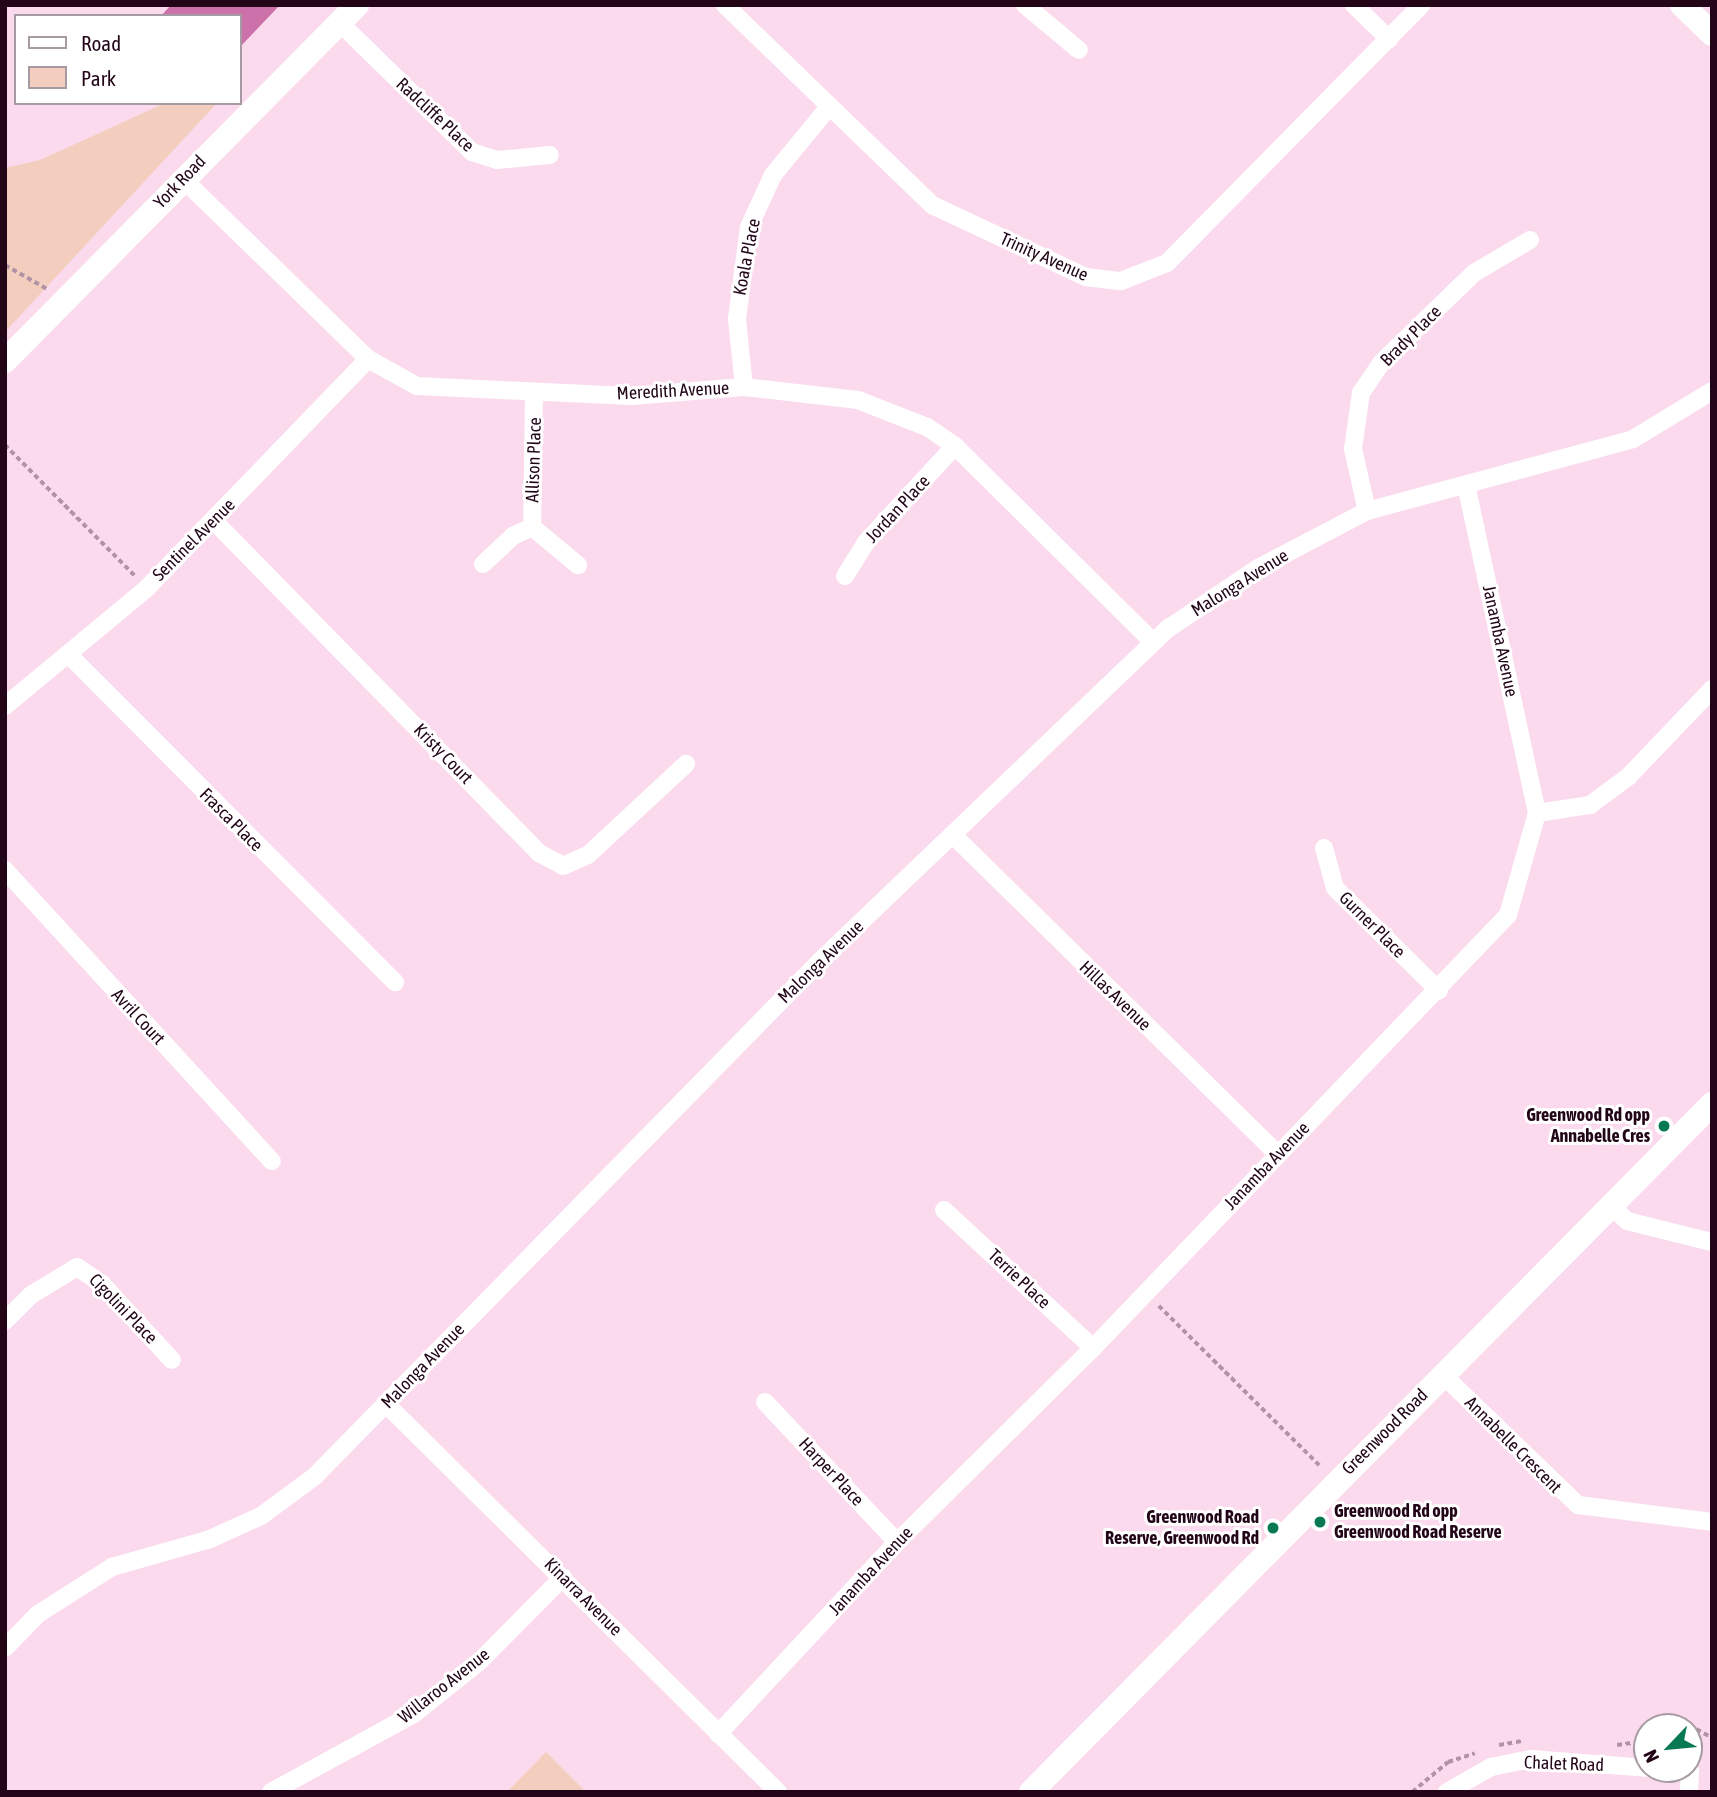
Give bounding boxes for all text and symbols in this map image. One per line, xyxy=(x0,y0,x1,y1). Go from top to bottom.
legend xyxy=(14,14,242,105)
text: Road xyxy=(81,31,121,55)
text: Park xyxy=(81,66,116,90)
street label: Radcliffe Place xyxy=(392,73,478,157)
street label: York Road xyxy=(149,151,211,213)
street label: Koala Place xyxy=(729,217,765,297)
street label: Trinity Avenue xyxy=(997,228,1091,286)
street label: Brady Place xyxy=(1376,301,1446,371)
street label: Meredith Avenue xyxy=(616,377,730,405)
street label: Allison Place xyxy=(522,417,546,503)
street label: Jordan Place xyxy=(861,471,935,547)
street label: Sentinel Avenue xyxy=(148,494,240,586)
street label: Malonga Avenue xyxy=(1188,545,1292,621)
street label: Janamba Avenue xyxy=(1478,583,1522,699)
street label: Kristy Court xyxy=(409,719,477,789)
street label: Frasca Place xyxy=(195,784,267,856)
street label: Gurner Place xyxy=(1334,887,1410,963)
street label: Malonga Avenue xyxy=(774,916,868,1008)
street label: Hillas Avenue xyxy=(1075,957,1155,1035)
street label: Avril Court xyxy=(107,985,169,1049)
place label: Greenwood Rd opp Annabelle Cres xyxy=(1526,1105,1650,1148)
street label: Janamba Avenue xyxy=(1220,1118,1314,1214)
marker: Greenwood Rd opp Annabelle Cres xyxy=(1656,1118,1672,1134)
street label: Terrie Place xyxy=(983,1245,1055,1313)
street label: Cigolini Place xyxy=(84,1269,162,1349)
street label: Malonga Avenue xyxy=(377,1319,469,1413)
street label: Greenwood Road xyxy=(1338,1385,1432,1479)
street label: Annabelle Crescent xyxy=(1460,1392,1566,1498)
street label: Harper Place xyxy=(794,1433,868,1511)
place label: Greenwood Rd opp Greenwood Road Reserve xyxy=(1334,1501,1502,1544)
place label: Greenwood Road Reserve, Greenwood Rd xyxy=(1105,1507,1259,1550)
marker: Greenwood Rd opp Greenwood Road Reserve xyxy=(1312,1514,1328,1530)
marker: Greenwood Road Reserve, Greenwood Rd xyxy=(1265,1520,1281,1536)
street label: Janamba Avenue xyxy=(824,1522,918,1620)
street label: Kinarra Avenue xyxy=(540,1554,626,1640)
street label: Willaroo Avenue xyxy=(394,1644,494,1728)
north arrow xyxy=(1633,1713,1703,1783)
text: N xyxy=(1639,1746,1663,1766)
street label: Chalet Road xyxy=(1524,1752,1604,1776)

